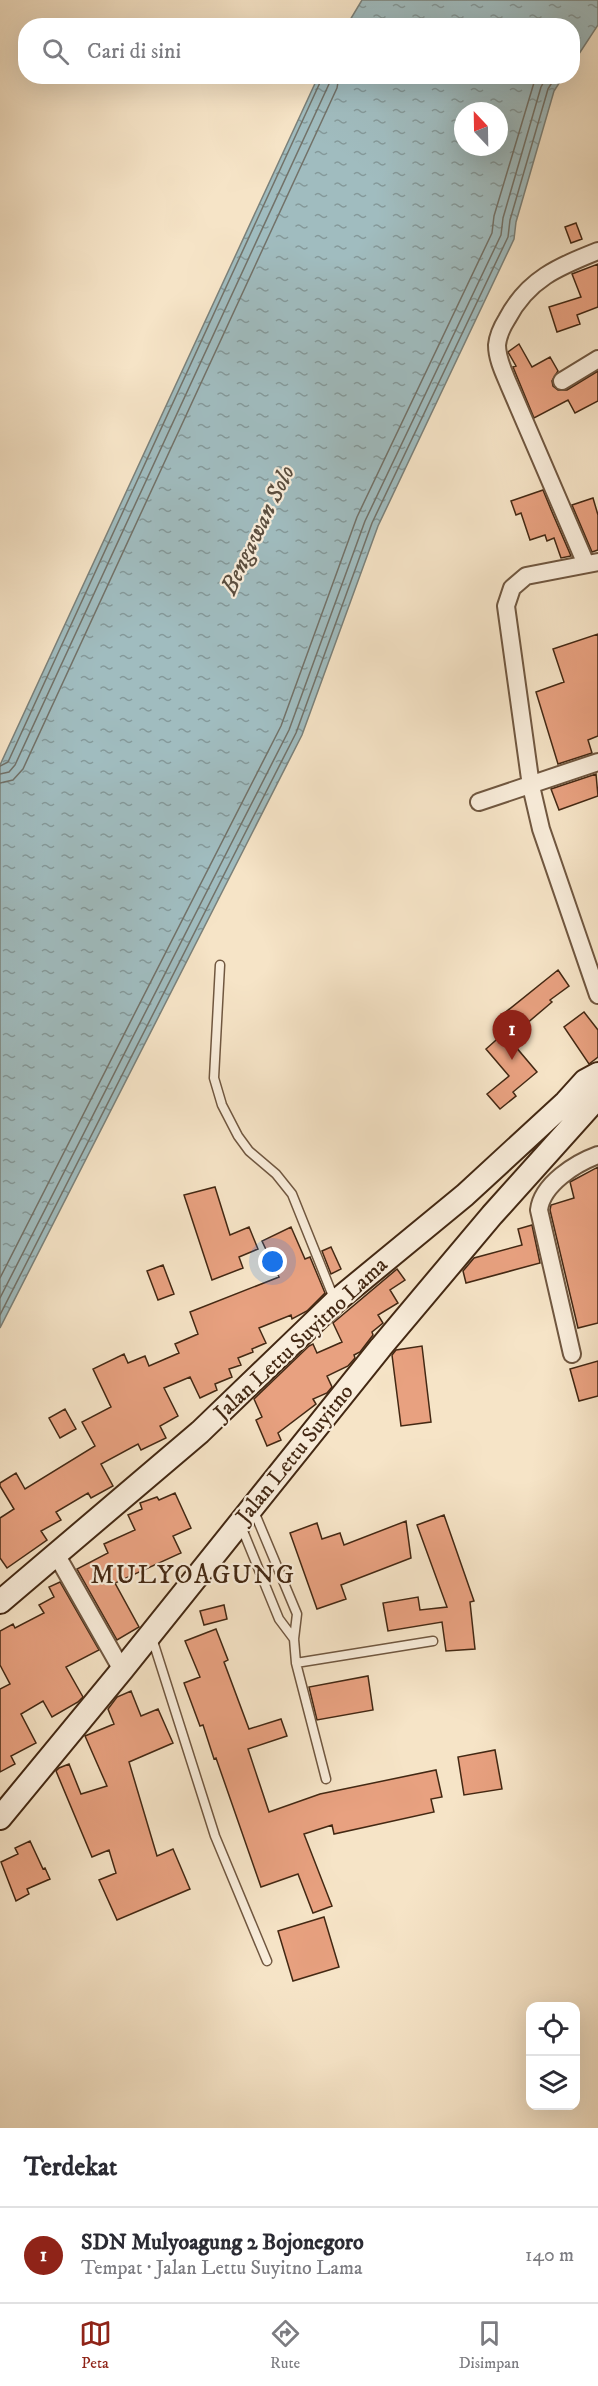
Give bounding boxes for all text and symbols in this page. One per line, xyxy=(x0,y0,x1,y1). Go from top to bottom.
search box xyxy=(18,18,580,84)
icon: search xyxy=(39,35,72,68)
text: Cari di sini xyxy=(87,38,181,65)
north arrow xyxy=(454,102,508,156)
water label: Bengawan Solo xyxy=(213,461,302,600)
pin: 1 xyxy=(492,1010,532,1060)
your location xyxy=(258,1247,287,1276)
street label: Jalan Lettu Suyitno Lama xyxy=(207,1251,394,1428)
street label: Jalan Lettu Suyitno xyxy=(229,1379,359,1531)
district label: MULYOAGUNG xyxy=(91,1559,295,1592)
map controls xyxy=(526,2002,580,2110)
button: locate xyxy=(526,2002,580,2056)
button: layers xyxy=(526,2056,580,2110)
text: Terdekat xyxy=(24,2151,117,2184)
text: SDN Mulyoagung 2 Bojonegoro xyxy=(81,2229,364,2256)
text: 1 xyxy=(40,2243,47,2268)
text: 140 m xyxy=(525,2243,574,2268)
text: Tempat · Jalan Lettu Suyitno Lama xyxy=(81,2256,362,2281)
tab: Peta xyxy=(79,2317,112,2373)
tab: Rute xyxy=(269,2317,302,2373)
tab: Disimpan xyxy=(459,2317,519,2373)

